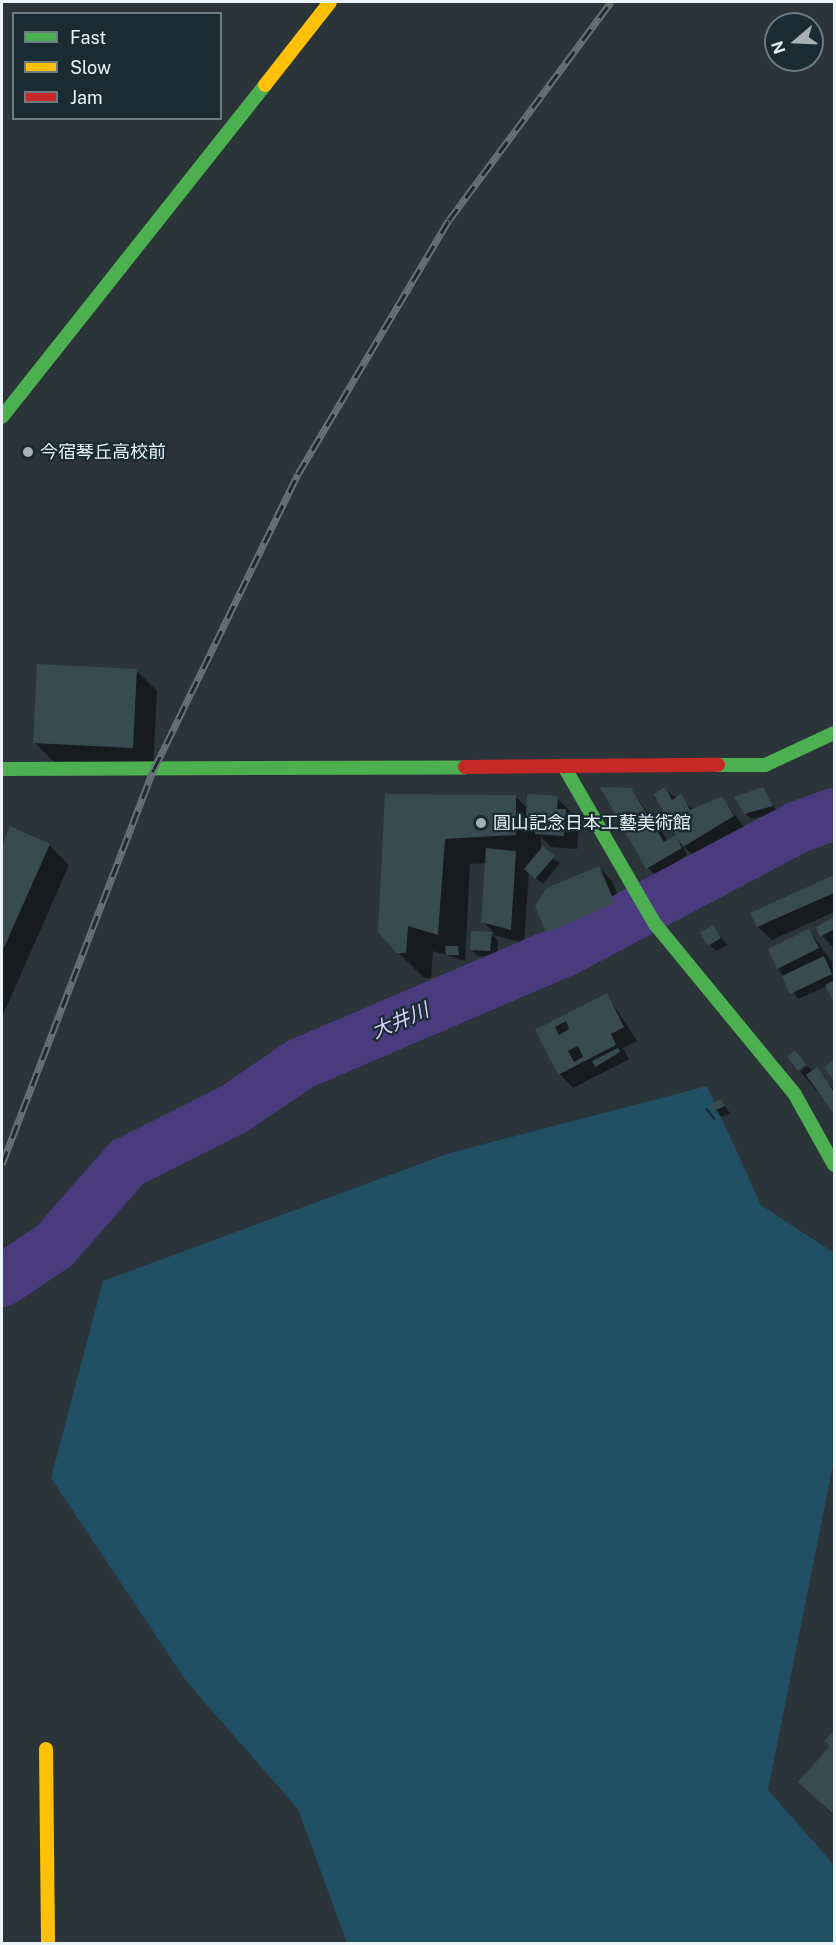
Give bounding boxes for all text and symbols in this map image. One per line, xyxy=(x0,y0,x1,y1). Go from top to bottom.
legend xyxy=(12,12,222,120)
north arrow xyxy=(764,12,824,72)
text: Fast xyxy=(70,27,106,48)
text: N xyxy=(767,38,789,56)
text: Slow xyxy=(70,57,111,78)
text: Jam xyxy=(70,87,103,108)
place label: 今宿琴丘高校前 xyxy=(40,441,166,463)
marker: 今宿琴丘高校前 xyxy=(21,445,35,459)
place label: 圓山記念日本工藝美術館 xyxy=(493,812,691,834)
marker: 圓山記念日本工藝美術館 xyxy=(474,816,488,830)
water label: 大井川 xyxy=(368,998,432,1044)

